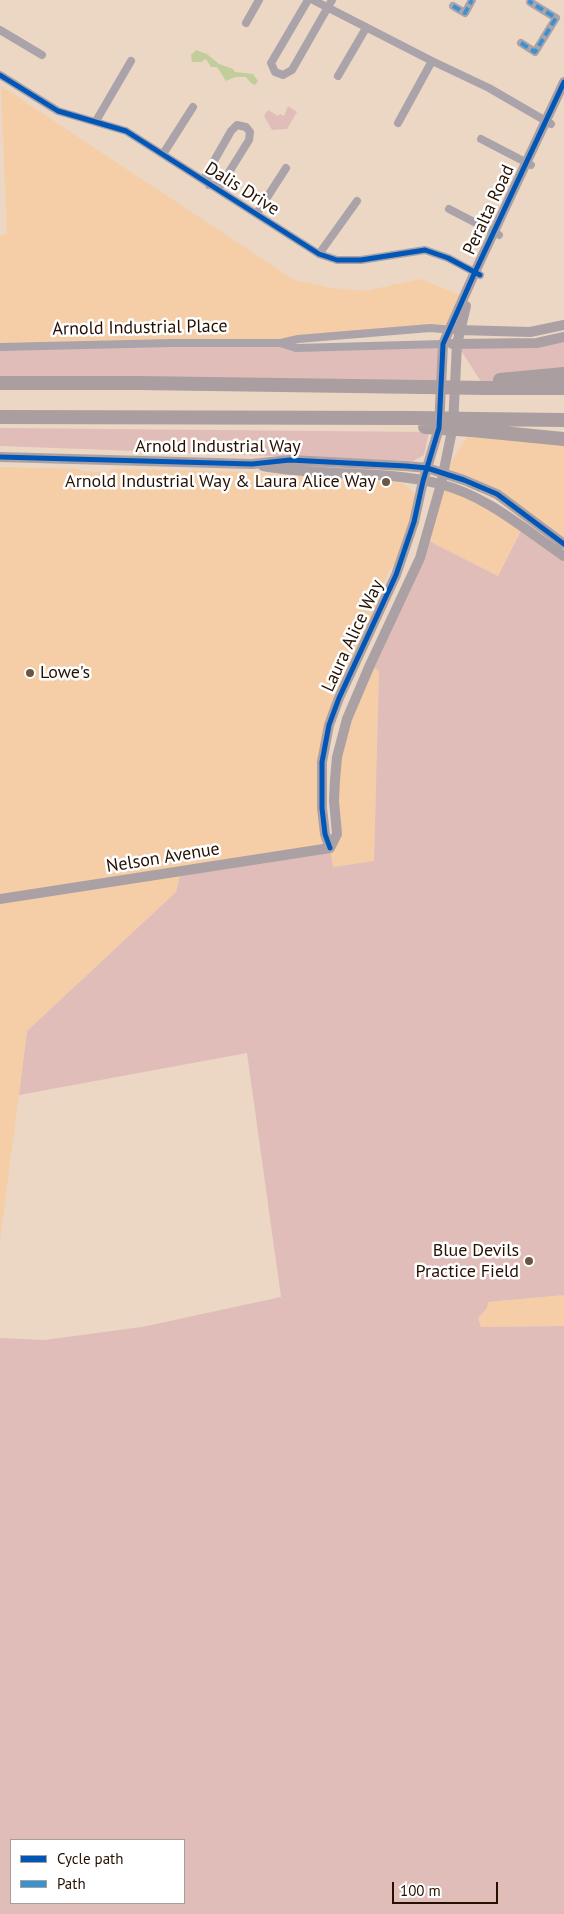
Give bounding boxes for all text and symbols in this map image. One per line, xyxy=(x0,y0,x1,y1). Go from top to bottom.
street label: Dalis Drive xyxy=(201,158,283,220)
street label: Peralta Road xyxy=(459,162,519,258)
street label: Arnold Industrial Place xyxy=(52,316,228,340)
street label: Arnold Industrial Way xyxy=(135,436,301,458)
place label: Arnold Industrial Way & Laura Alice Way xyxy=(65,471,376,493)
marker: Arnold Industrial Way & Laura Alice Way xyxy=(380,476,392,488)
street label: Laura Alice Way xyxy=(318,577,388,695)
place label: Lowe's xyxy=(40,662,90,684)
marker: Lowe's xyxy=(24,667,36,679)
street label: Nelson Avenue xyxy=(105,838,221,878)
place label: Blue Devils Practice Field xyxy=(416,1240,519,1282)
marker: Blue Devils Practice Field xyxy=(523,1255,535,1267)
legend xyxy=(10,1839,185,1904)
text: Cycle path xyxy=(57,1849,123,1868)
scale bar xyxy=(394,1872,500,1904)
text: Path xyxy=(57,1874,86,1893)
text: 100 m xyxy=(400,1881,441,1900)

